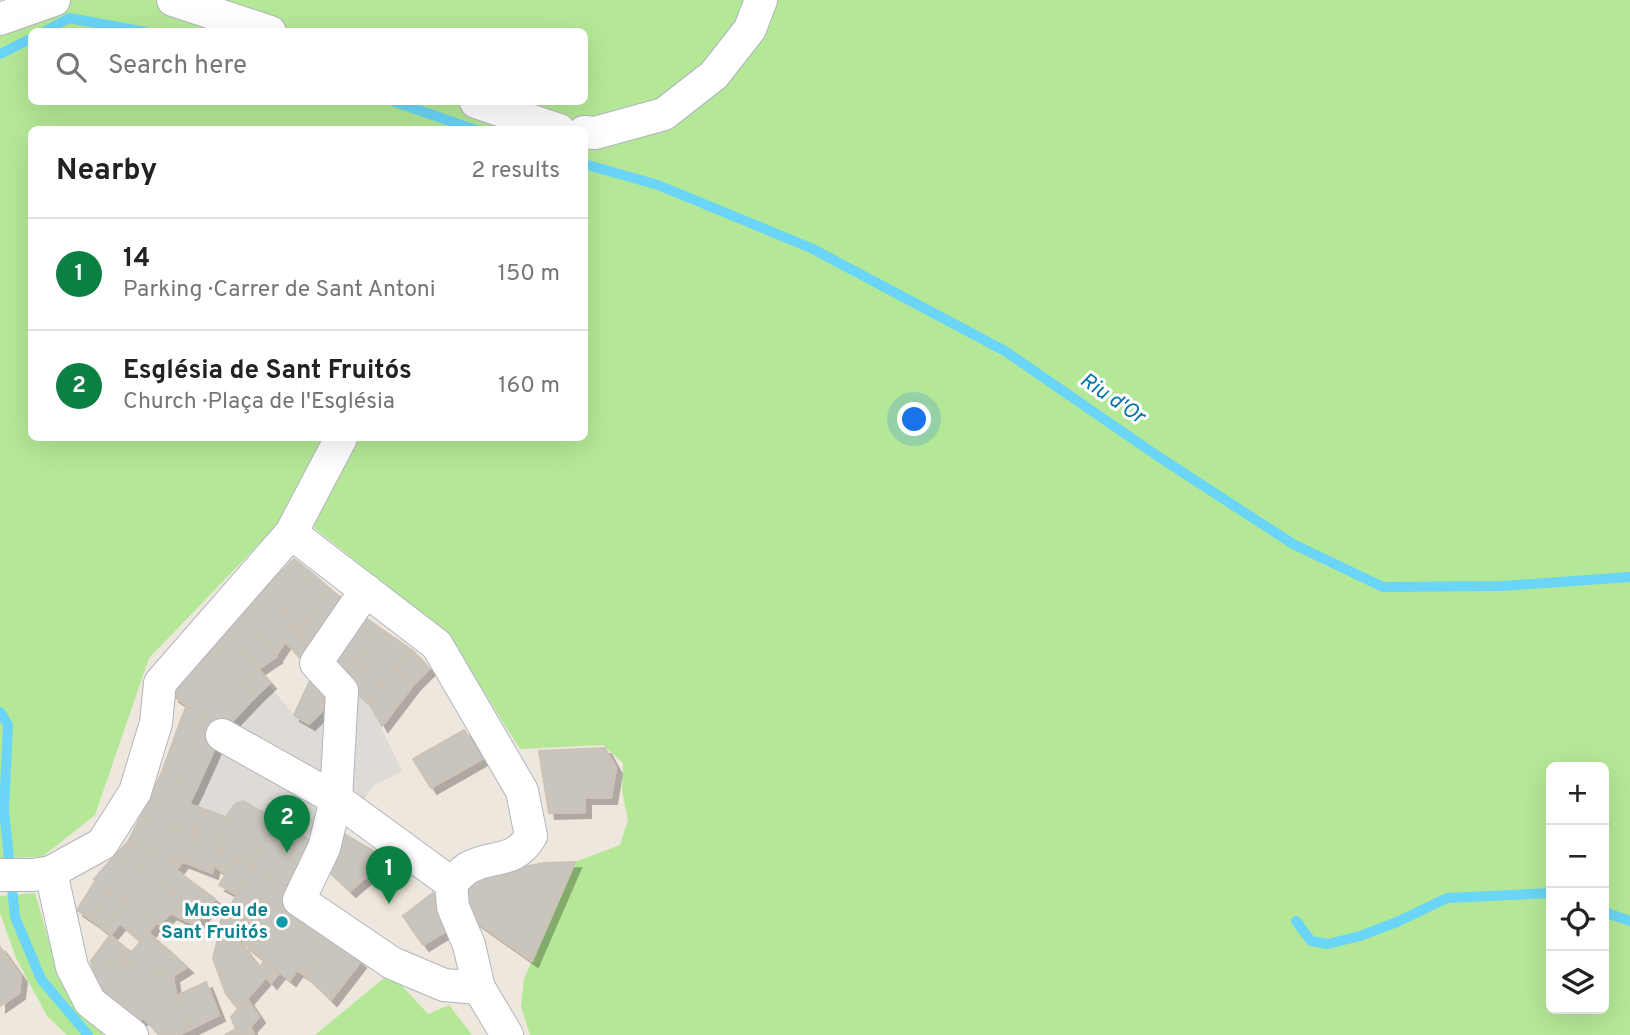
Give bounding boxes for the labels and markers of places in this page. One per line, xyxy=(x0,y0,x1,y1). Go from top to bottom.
pin: 2 xyxy=(264,795,310,853)
pin: 1 xyxy=(366,846,412,904)
place label: Museu de Sant Fruitós xyxy=(161,899,268,945)
marker: Museu de Sant Fruitós xyxy=(274,914,290,930)

